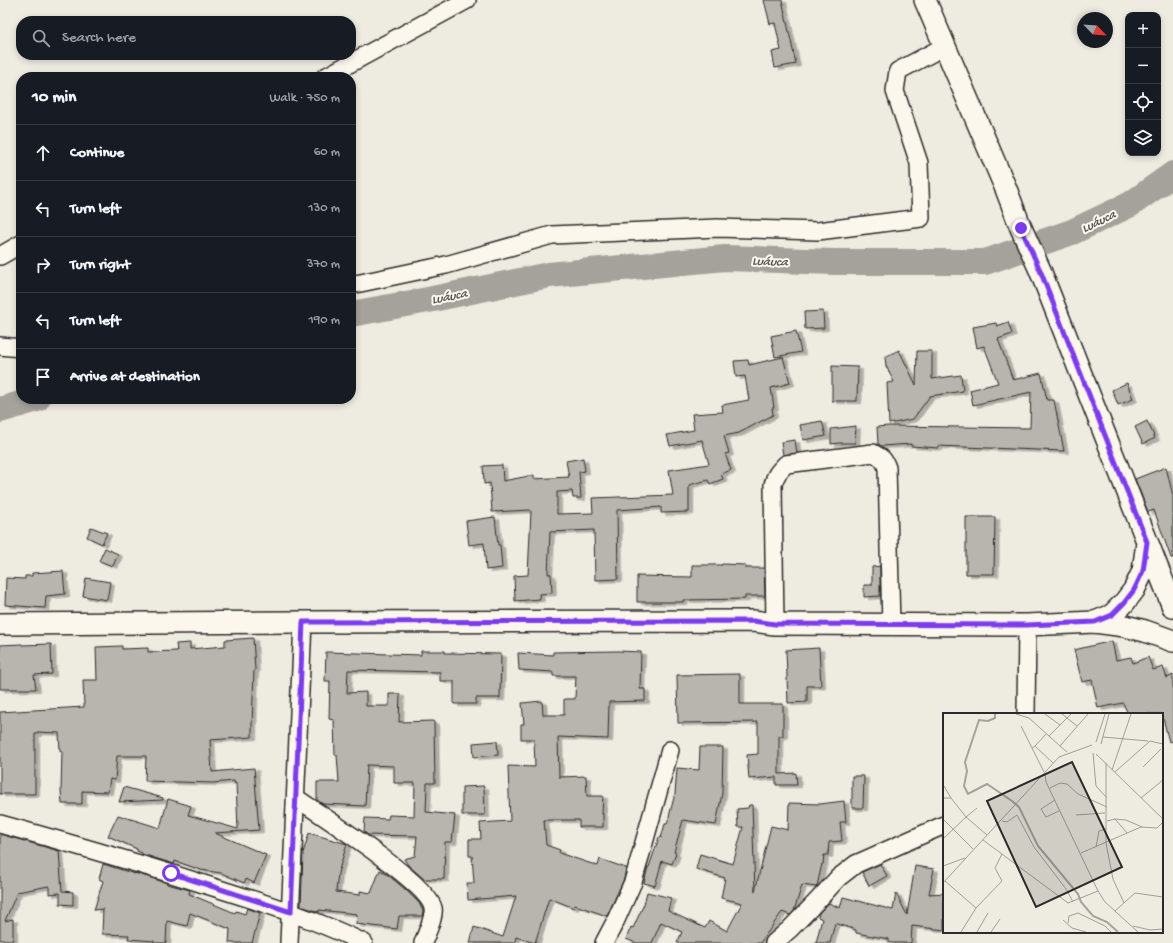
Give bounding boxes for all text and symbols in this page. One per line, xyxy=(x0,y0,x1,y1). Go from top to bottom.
north arrow xyxy=(1077,12,1113,48)
map controls xyxy=(1125,12,1161,156)
button: + xyxy=(1125,12,1161,48)
search box xyxy=(16,16,356,60)
icon: search xyxy=(30,27,52,49)
text: Search here xyxy=(62,29,136,47)
button: − xyxy=(1125,48,1161,84)
button: locate xyxy=(1125,84,1161,120)
text: 10 min xyxy=(32,88,76,108)
text: Walk · 750 m xyxy=(270,91,340,106)
button: layers xyxy=(1125,120,1161,156)
icon: ahead xyxy=(32,142,54,164)
text: Continue xyxy=(70,144,124,162)
text: 60 m xyxy=(314,145,340,160)
icon: left xyxy=(32,198,54,220)
text: Turn left xyxy=(70,200,121,218)
text: 130 m xyxy=(308,201,340,216)
water label: Luáuca xyxy=(1080,207,1119,237)
route end xyxy=(1012,219,1030,237)
icon: right xyxy=(32,254,54,276)
water label: Luáuca xyxy=(752,254,789,271)
text: Turn right xyxy=(70,256,130,274)
text: 370 m xyxy=(307,257,340,272)
water label: Luáuca xyxy=(430,287,469,308)
icon: left xyxy=(32,310,54,332)
text: Turn left xyxy=(70,312,121,330)
text: 190 m xyxy=(309,313,340,328)
icon: arrive xyxy=(32,366,54,388)
text: Arrive at destination xyxy=(70,368,200,386)
inset map xyxy=(943,713,1163,933)
route start xyxy=(162,864,180,882)

